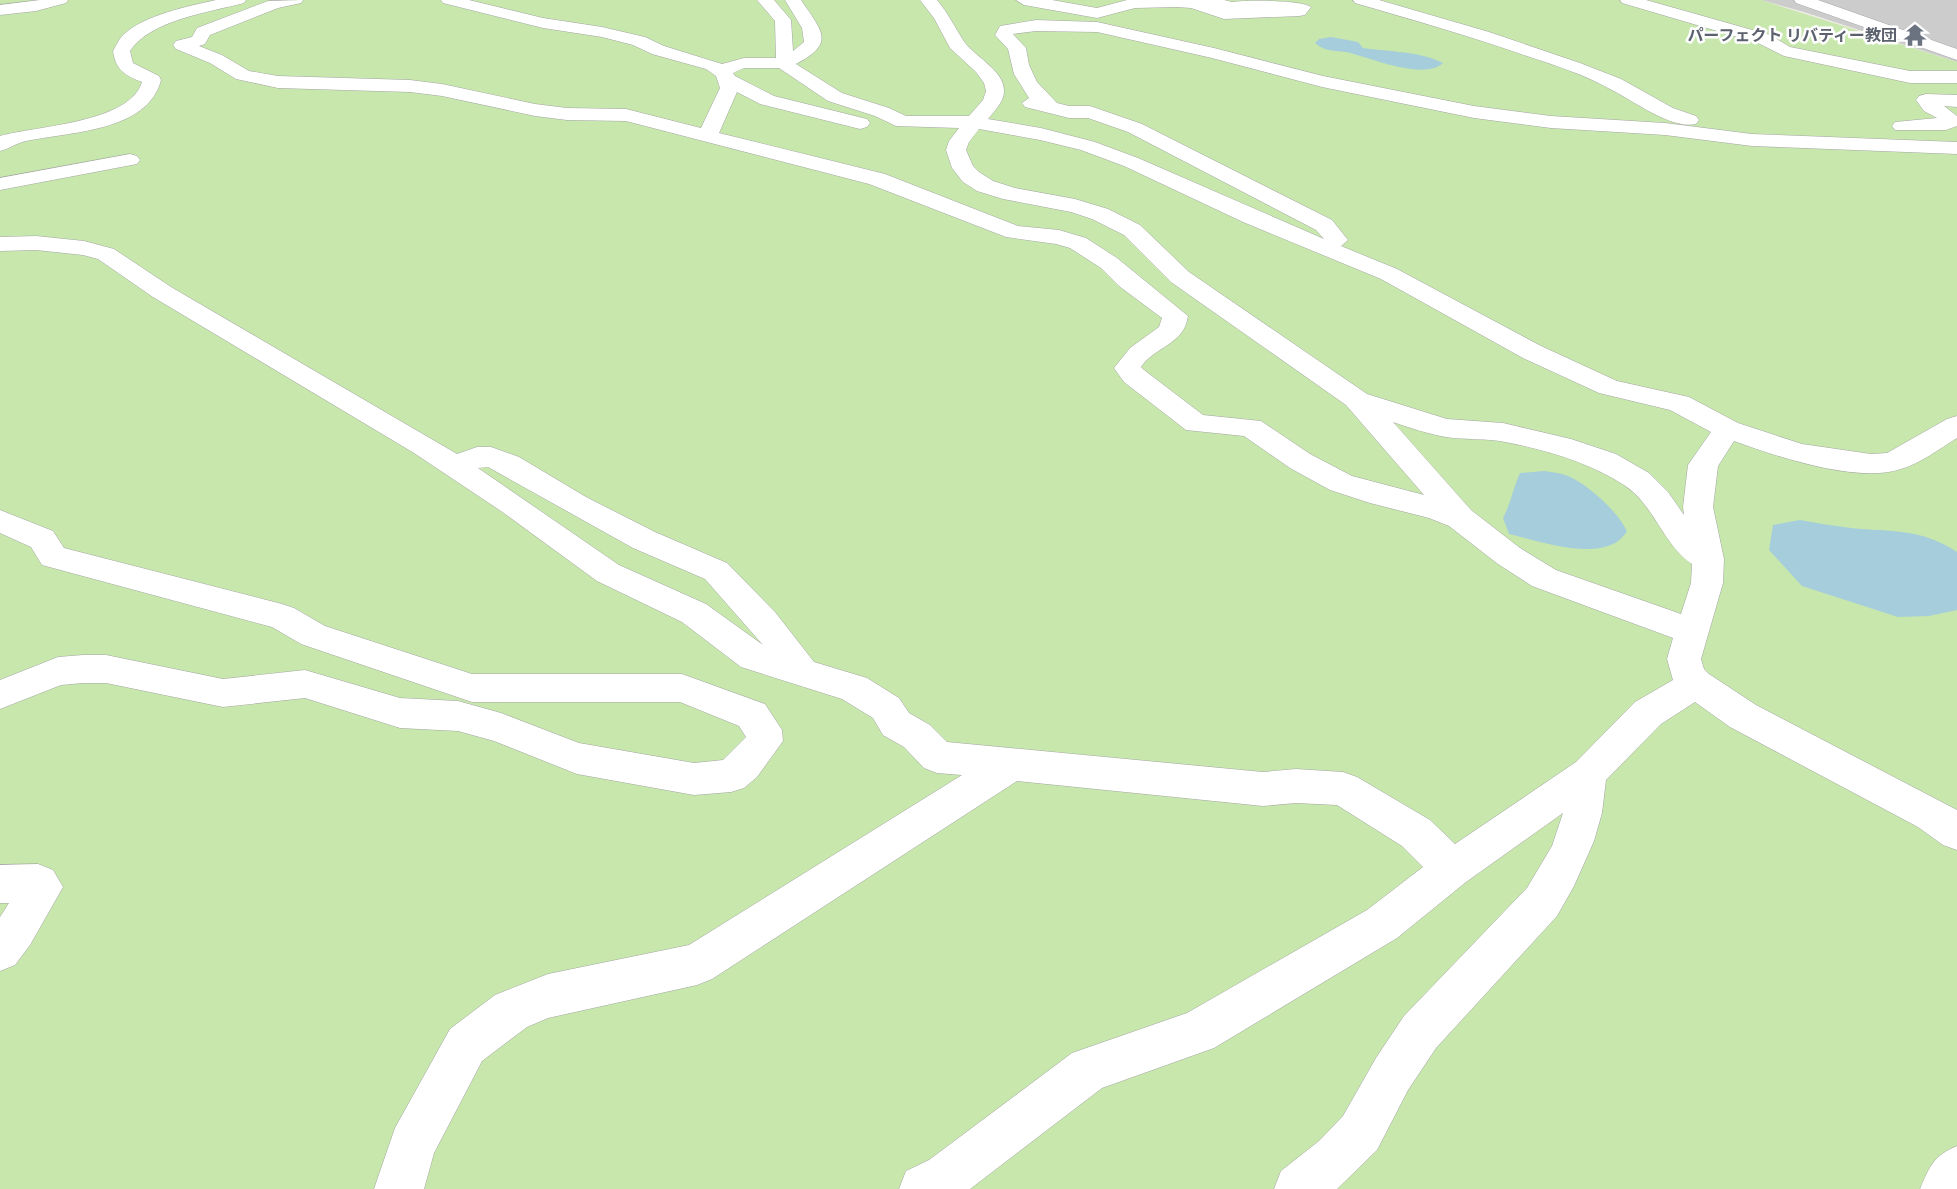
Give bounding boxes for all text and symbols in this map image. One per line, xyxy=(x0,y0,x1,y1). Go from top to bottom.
temple icon: パーフェクト リバティー教団 xyxy=(1902,22,1928,48)
place label: パーフェクト リバティー教団 xyxy=(1688,24,1897,47)

